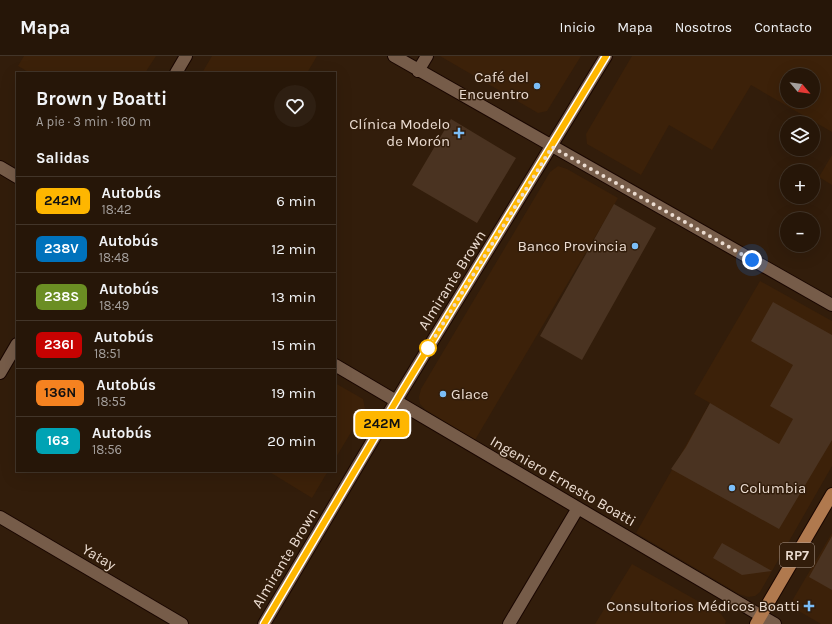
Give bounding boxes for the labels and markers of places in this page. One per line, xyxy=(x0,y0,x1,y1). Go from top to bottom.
place label: Café del Encuentro xyxy=(459,68,529,103)
marker: Café del Encuentro xyxy=(532,81,542,91)
place label: Clínica Modelo de Morón xyxy=(349,115,450,150)
marker: Clínica Modelo de Morón xyxy=(453,127,465,139)
place label: Banco Provincia xyxy=(517,237,627,255)
marker: Banco Provincia xyxy=(630,241,640,251)
unlabelled marker xyxy=(419,339,437,357)
place label: Glace xyxy=(451,385,489,403)
marker: Glace xyxy=(438,389,448,399)
place label: Columbia xyxy=(740,479,806,497)
marker: Columbia xyxy=(727,483,737,493)
place label: Consultorios Médicos Boatti xyxy=(606,597,800,615)
marker: Consultorios Médicos Boatti xyxy=(803,600,815,612)

